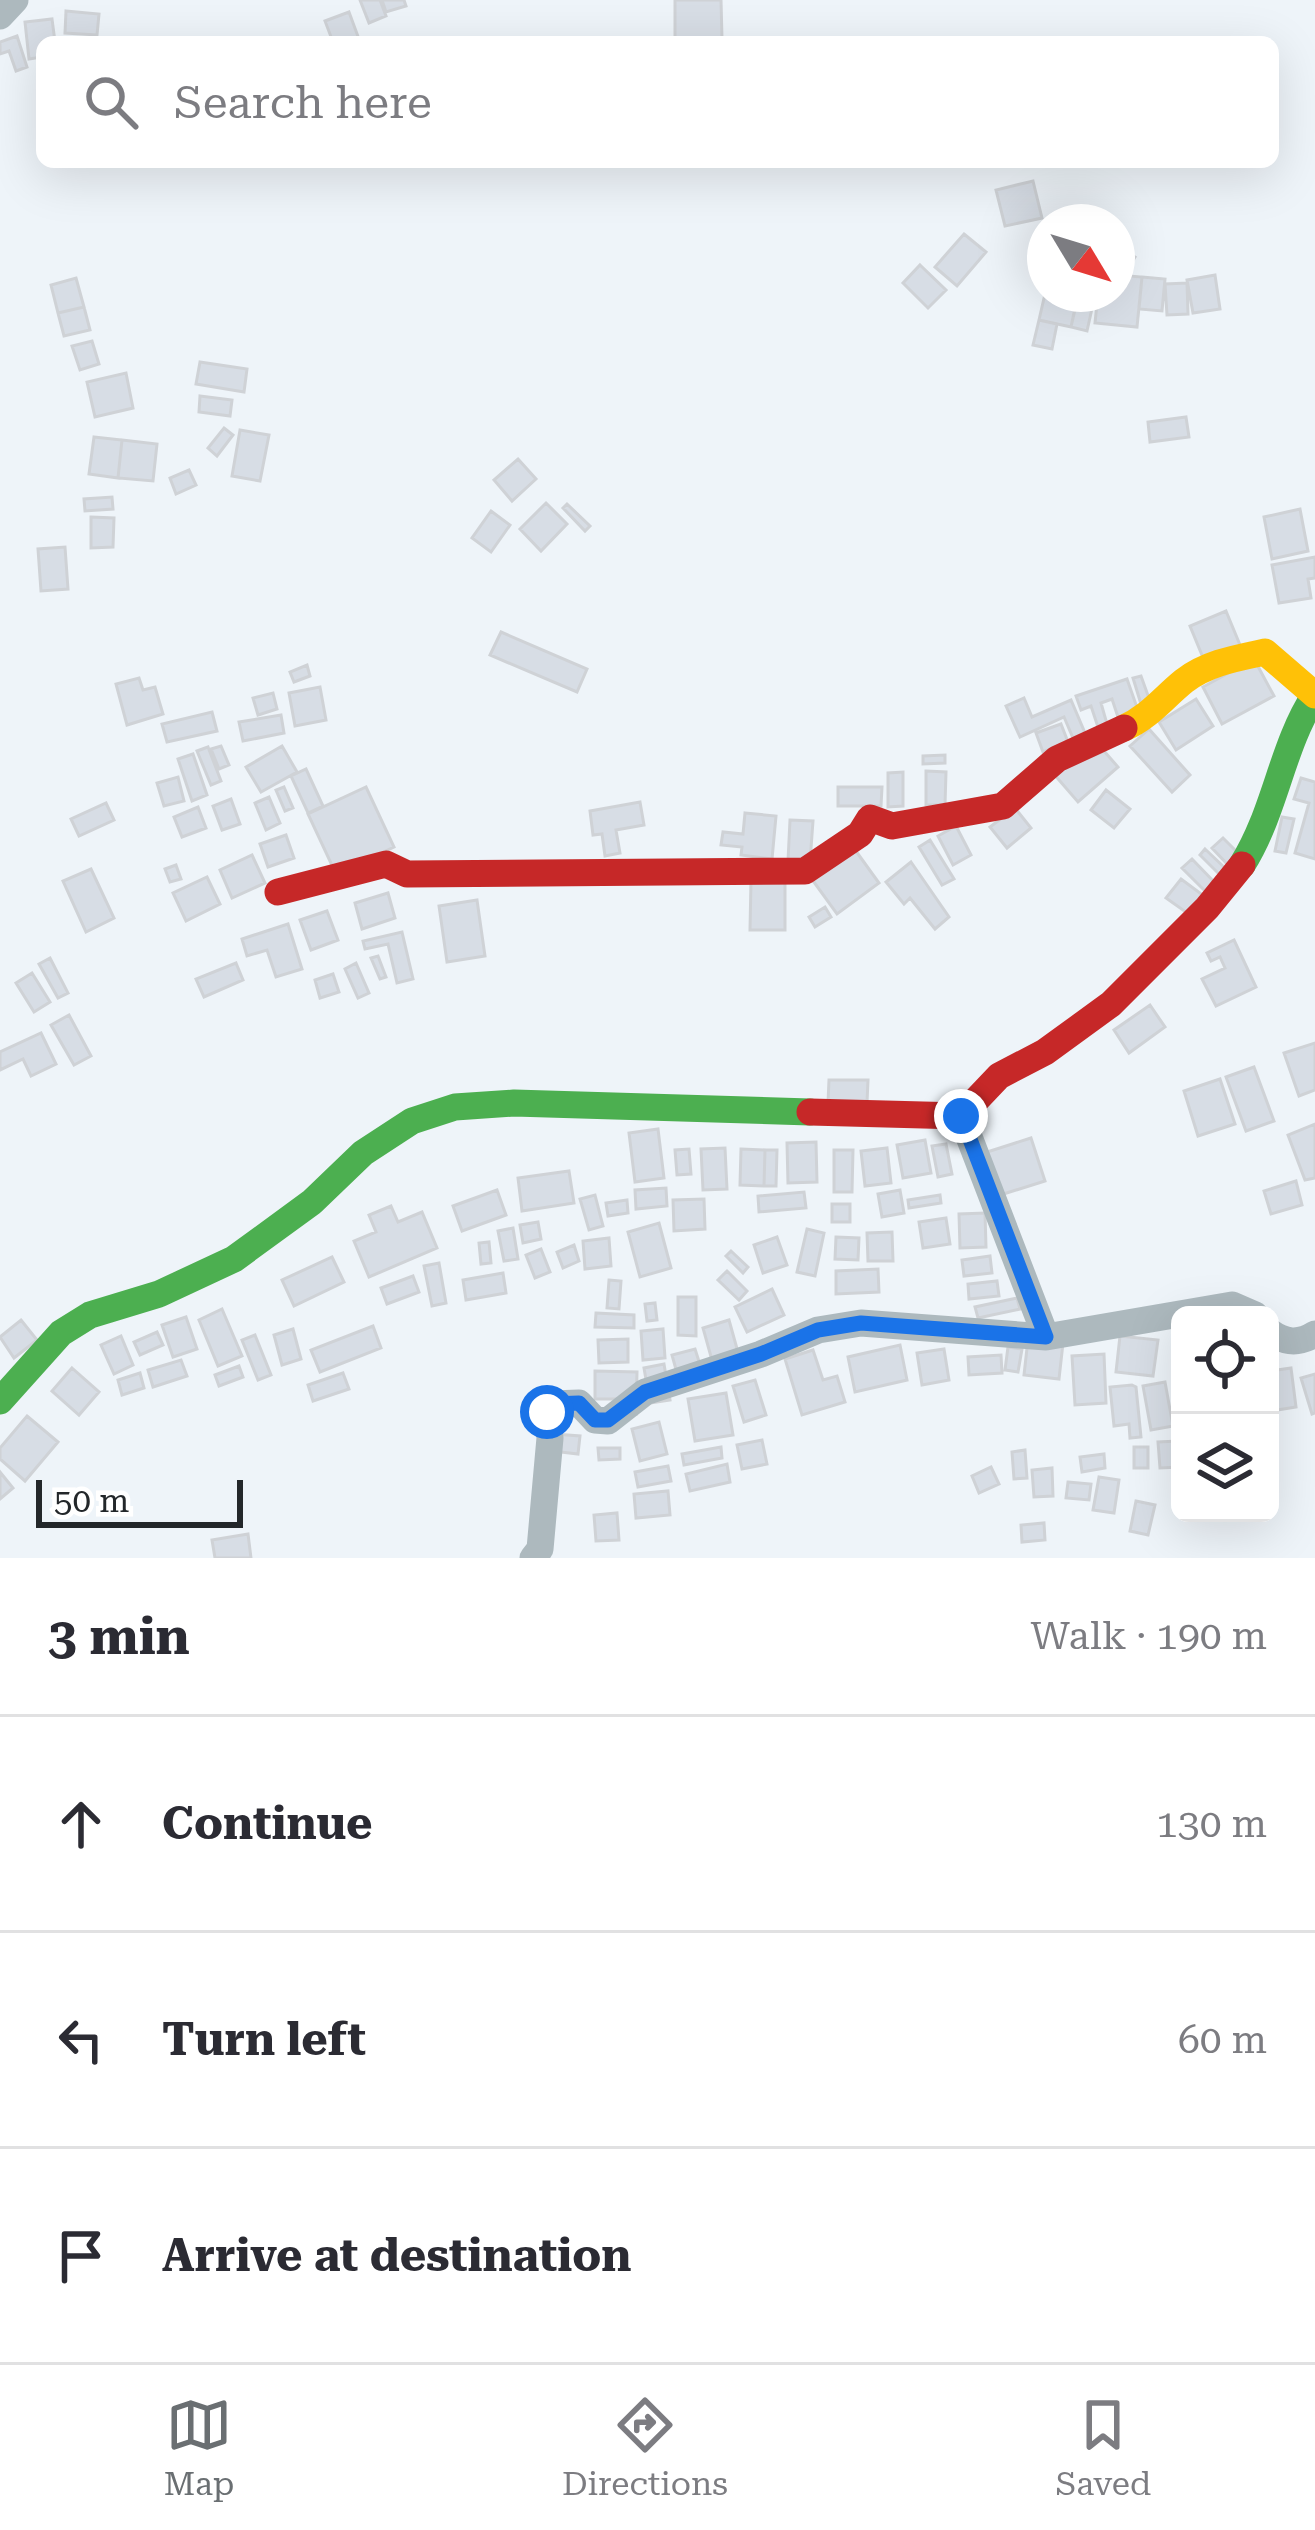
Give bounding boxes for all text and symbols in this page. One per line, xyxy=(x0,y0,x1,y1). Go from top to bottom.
search box xyxy=(36,36,1279,168)
icon: search xyxy=(78,69,144,135)
text: Search here xyxy=(174,76,432,129)
north arrow xyxy=(1027,204,1135,312)
route end xyxy=(934,1089,988,1143)
map controls xyxy=(1171,1306,1279,1522)
button: locate xyxy=(1171,1306,1279,1414)
route start xyxy=(520,1385,574,1439)
button: layers xyxy=(1171,1414,1279,1522)
scale bar xyxy=(36,1474,243,1527)
text: 50 m xyxy=(54,1481,129,1520)
text: 3 min xyxy=(48,1607,190,1666)
text: Walk · 190 m xyxy=(1031,1613,1267,1659)
icon: ahead xyxy=(48,1791,114,1857)
text: Continue xyxy=(162,1797,373,1850)
text: 130 m xyxy=(1156,1801,1267,1847)
icon: left xyxy=(48,2007,114,2073)
text: Turn left xyxy=(162,2013,366,2066)
text: 60 m xyxy=(1178,2017,1267,2063)
icon: arrive xyxy=(48,2223,114,2289)
text: Arrive at destination xyxy=(162,2229,631,2282)
tab: Map xyxy=(164,2392,234,2503)
tab: Directions xyxy=(562,2392,728,2503)
tab: Saved xyxy=(1056,2392,1151,2503)

